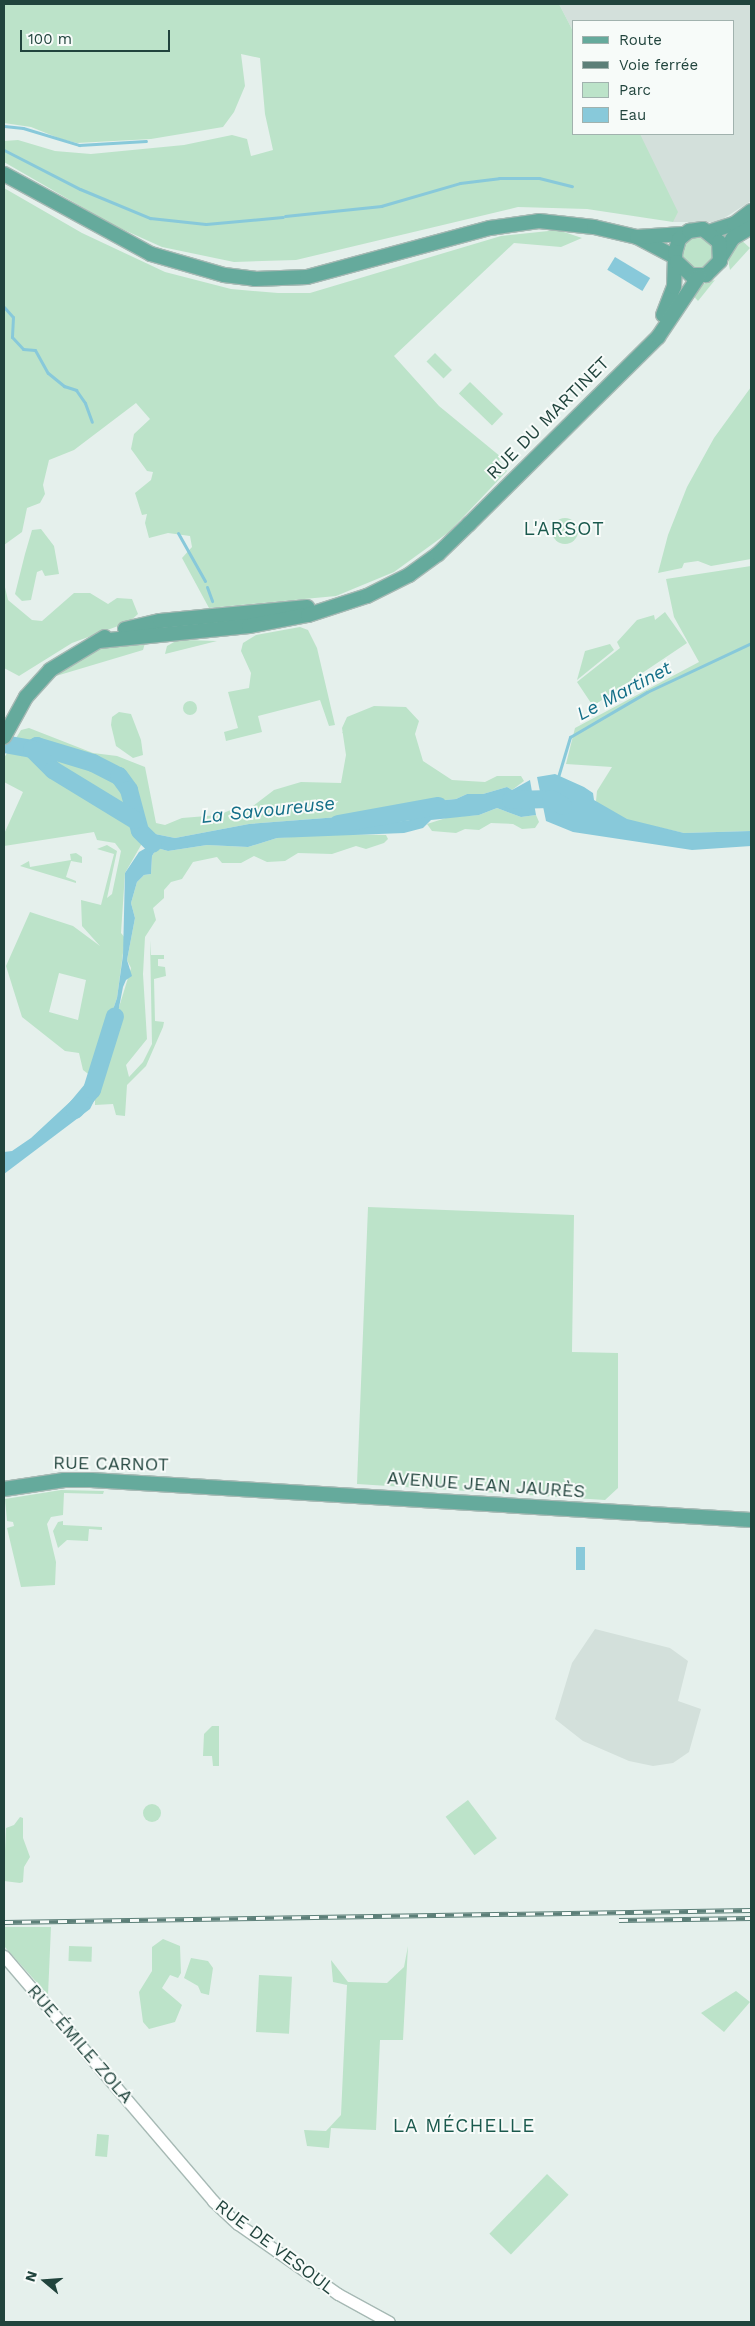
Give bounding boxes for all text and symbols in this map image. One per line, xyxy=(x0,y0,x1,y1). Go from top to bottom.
scale bar xyxy=(22,20,172,52)
legend xyxy=(572,20,735,135)
text: 100 m xyxy=(28,30,72,48)
text: Route xyxy=(619,31,662,49)
text: Voie ferrée xyxy=(619,56,698,74)
text: Parc xyxy=(619,81,651,99)
text: Eau xyxy=(619,106,646,124)
street label: RUE DU MARTINET xyxy=(482,352,614,484)
district label: L'ARSOT xyxy=(523,518,605,540)
water label: Le Martinet xyxy=(573,656,675,726)
water label: La Savoureuse xyxy=(200,792,336,828)
street label: RUE CARNOT xyxy=(53,1452,169,1476)
street label: AVENUE JEAN JAURÈS xyxy=(386,1467,586,1503)
street label: RUE ÉMILE ZOLA xyxy=(23,1980,137,2108)
district label: LA MÉCHELLE xyxy=(391,2115,537,2137)
street label: RUE DE VESOUL xyxy=(211,2195,339,2299)
north arrow xyxy=(20,2256,70,2306)
text: N xyxy=(22,2269,40,2284)

